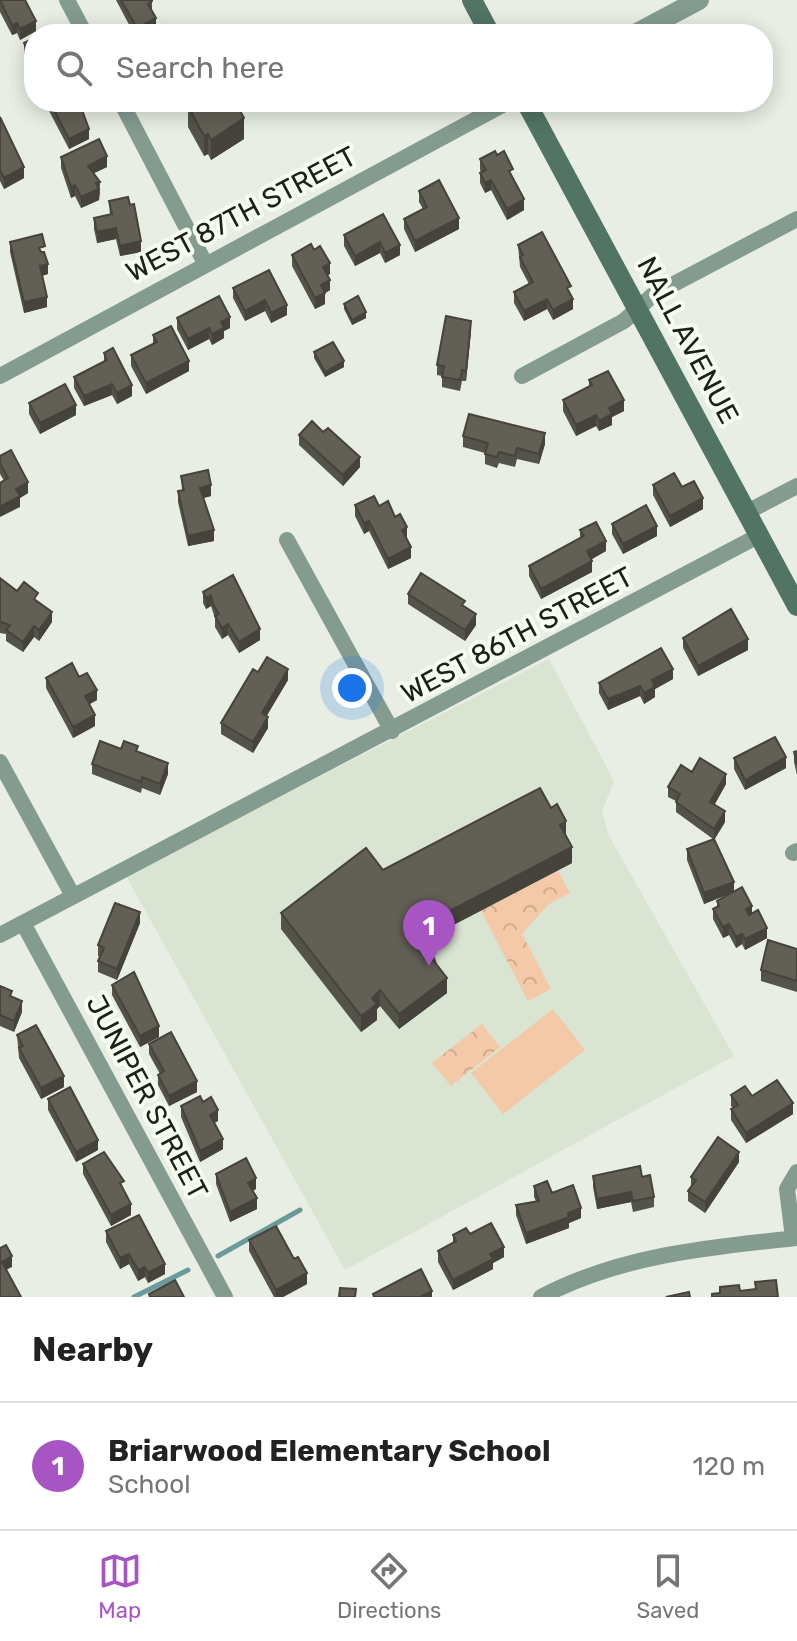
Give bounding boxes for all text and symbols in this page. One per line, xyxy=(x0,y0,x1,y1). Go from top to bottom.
search box xyxy=(24,24,773,112)
icon: search xyxy=(52,46,96,90)
text: Search here xyxy=(116,50,284,86)
street label: WEST 87TH STREET xyxy=(120,139,362,289)
street label: NALL AVENUE xyxy=(630,251,746,429)
street label: WEST 86TH STREET xyxy=(396,560,638,710)
your location xyxy=(332,668,372,708)
pin: 1 xyxy=(403,900,455,966)
street label: JUNIPER STREET xyxy=(79,989,215,1205)
text: Nearby xyxy=(32,1329,153,1370)
text: Briarwood Elementary School xyxy=(108,1433,551,1469)
text: 1 xyxy=(52,1451,64,1482)
text: 120 m xyxy=(693,1451,765,1482)
text: School xyxy=(108,1469,191,1500)
tab: Map xyxy=(98,1549,142,1624)
tab: Directions xyxy=(337,1549,441,1624)
tab: Saved xyxy=(637,1549,699,1624)

